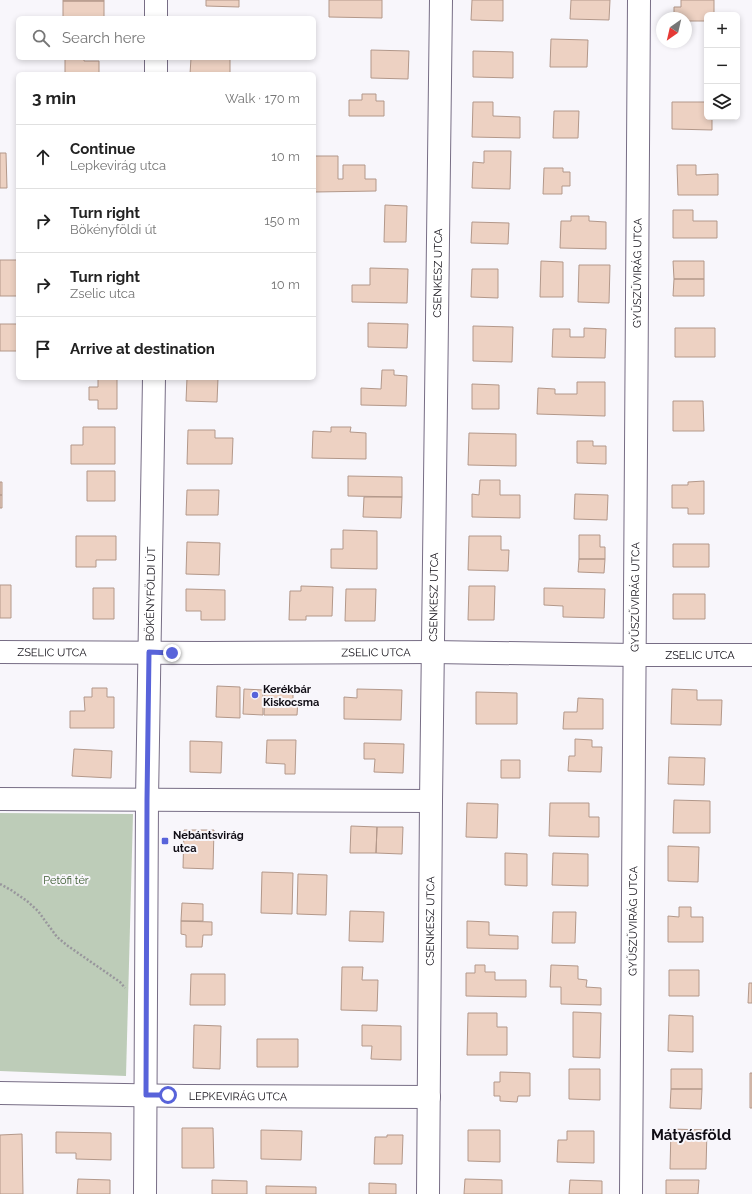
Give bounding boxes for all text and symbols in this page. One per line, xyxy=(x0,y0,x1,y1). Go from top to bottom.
north arrow xyxy=(656,12,692,48)
map controls xyxy=(704,12,740,120)
button: + xyxy=(704,12,740,48)
search box xyxy=(16,16,316,60)
icon: search xyxy=(30,27,52,49)
text: Search here xyxy=(62,29,145,47)
button: − xyxy=(704,48,740,84)
button: layers xyxy=(704,84,740,120)
text: 3 min xyxy=(32,88,76,108)
text: Walk · 170 m xyxy=(225,91,300,106)
text: Continue xyxy=(70,140,135,158)
icon: ahead xyxy=(32,146,54,168)
text: 10 m xyxy=(271,149,300,164)
text: Lepkevirág utca xyxy=(70,158,166,173)
text: Turn right xyxy=(70,204,140,222)
icon: right xyxy=(32,210,54,232)
text: 150 m xyxy=(264,213,300,228)
street label: GYŰSZŰVIRÁG UTCA xyxy=(630,218,645,328)
text: Bökényföldi út xyxy=(70,222,157,237)
street label: CSENKESZ UTCA xyxy=(431,228,445,318)
text: Turn right xyxy=(70,268,140,286)
icon: right xyxy=(32,274,54,296)
text: 10 m xyxy=(271,277,300,292)
text: Zselic utca xyxy=(70,286,135,301)
icon: arrive xyxy=(32,338,54,360)
text: Arrive at destination xyxy=(70,340,215,358)
street label: GYŰSZŰVIRÁG UTCA xyxy=(628,542,642,652)
street label: BÖKÉNYFÖLDI ÚT xyxy=(143,546,158,641)
street label: CSENKESZ UTCA xyxy=(427,552,441,642)
route end xyxy=(163,644,181,662)
street label: ZSELIC UTCA xyxy=(17,646,87,659)
street label: ZSELIC UTCA xyxy=(341,646,411,659)
street label: ZSELIC UTCA xyxy=(665,649,735,662)
place label: Kerékbár Kiskocsma xyxy=(263,683,319,709)
marker: Kerékbár Kiskocsma xyxy=(250,690,260,700)
place label: Nebántsvirág utca xyxy=(173,829,244,855)
marker: Nebántsvirág utca xyxy=(160,836,170,846)
street label: GYŰSZŰVIRÁG UTCA xyxy=(626,866,640,976)
park label: Petőfi tér xyxy=(43,874,89,887)
street label: CSENKESZ UTCA xyxy=(424,876,437,966)
route start xyxy=(159,1086,177,1104)
street label: LEPKEVIRÁG UTCA xyxy=(189,1089,288,1103)
district label: Mátyásföld xyxy=(651,1126,731,1144)

